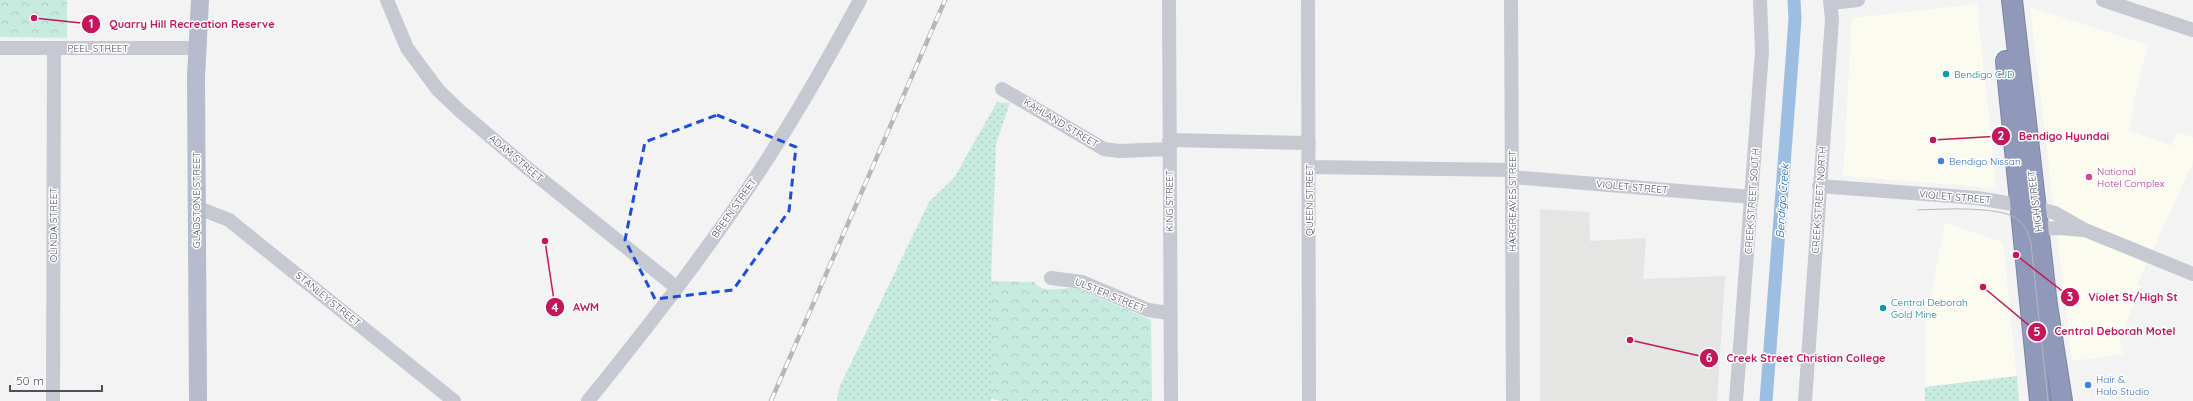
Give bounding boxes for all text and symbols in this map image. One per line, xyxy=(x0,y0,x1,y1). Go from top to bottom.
callout: Quarry Hill Recreation Reserve xyxy=(81,13,283,36)
text: 1 xyxy=(89,16,93,31)
text: Quarry Hill Recreation Reserve xyxy=(109,17,275,31)
street label: PEEL STREET xyxy=(67,42,129,55)
place label: Bendigo CJD xyxy=(1954,68,2014,81)
marker: Bendigo CJD xyxy=(1941,69,1951,79)
street label: KAHLAND STREET xyxy=(1021,95,1101,151)
callout: Bendigo Hyundai xyxy=(1991,124,2117,147)
text: 2 xyxy=(1998,128,2005,143)
text: Bendigo Hyundai xyxy=(2019,129,2109,143)
street label: ADAM STREET xyxy=(486,132,546,184)
street label: CREEK STREET NORTH xyxy=(1809,146,1829,254)
street label: CREEK STREET SOUTH xyxy=(1742,148,1762,254)
street label: HARGREAVES STREET xyxy=(1506,150,1519,252)
street label: GLADSTONE STREET xyxy=(190,152,203,248)
place label: Bendigo Nissan xyxy=(1949,155,2021,168)
marker: Bendigo Nissan xyxy=(1936,156,1946,166)
water label: Bendigo Creek xyxy=(1772,162,1792,239)
street label: QUEEN STREET xyxy=(1303,164,1316,236)
place label: National Hotel Complex xyxy=(2097,165,2165,190)
street label: HIGH STREET xyxy=(2025,169,2045,233)
street label: KING STREET xyxy=(1163,170,1176,232)
marker: National Hotel Complex xyxy=(2084,172,2094,182)
street label: BREEN STREET xyxy=(709,175,759,241)
street label: VIOLET STREET xyxy=(1595,177,1669,197)
street label: VIOLET STREET xyxy=(1918,187,1992,207)
street label: OLINDA STREET xyxy=(47,188,60,262)
street label: STANLEY STREET xyxy=(293,269,363,329)
street label: ULSTER STREET xyxy=(1073,275,1147,315)
callout: Violet St/High St xyxy=(2060,286,2186,309)
text: 3 xyxy=(2067,289,2073,304)
text: Violet St/High St xyxy=(2088,290,2178,304)
callout: AWM xyxy=(545,296,607,319)
place label: Central Deborah Gold Mine xyxy=(1891,296,1968,321)
text: 4 xyxy=(551,300,559,315)
text: AWM xyxy=(573,300,599,314)
marker: Central Deborah Gold Mine xyxy=(1878,303,1888,313)
callout: Central Deborah Motel xyxy=(2027,320,2184,343)
text: 5 xyxy=(2034,324,2041,339)
text: Central Deborah Motel xyxy=(2054,324,2176,338)
callout: Creek Street Christian College xyxy=(1699,347,1894,370)
text: 6 xyxy=(1706,350,1713,365)
text: Creek Street Christian College xyxy=(1727,351,1886,365)
scale bar xyxy=(10,367,102,393)
text: 50 m xyxy=(16,373,44,388)
place label: Hair & Halo Studio xyxy=(2096,373,2149,398)
marker: Hair & Halo Studio xyxy=(2083,380,2093,390)

